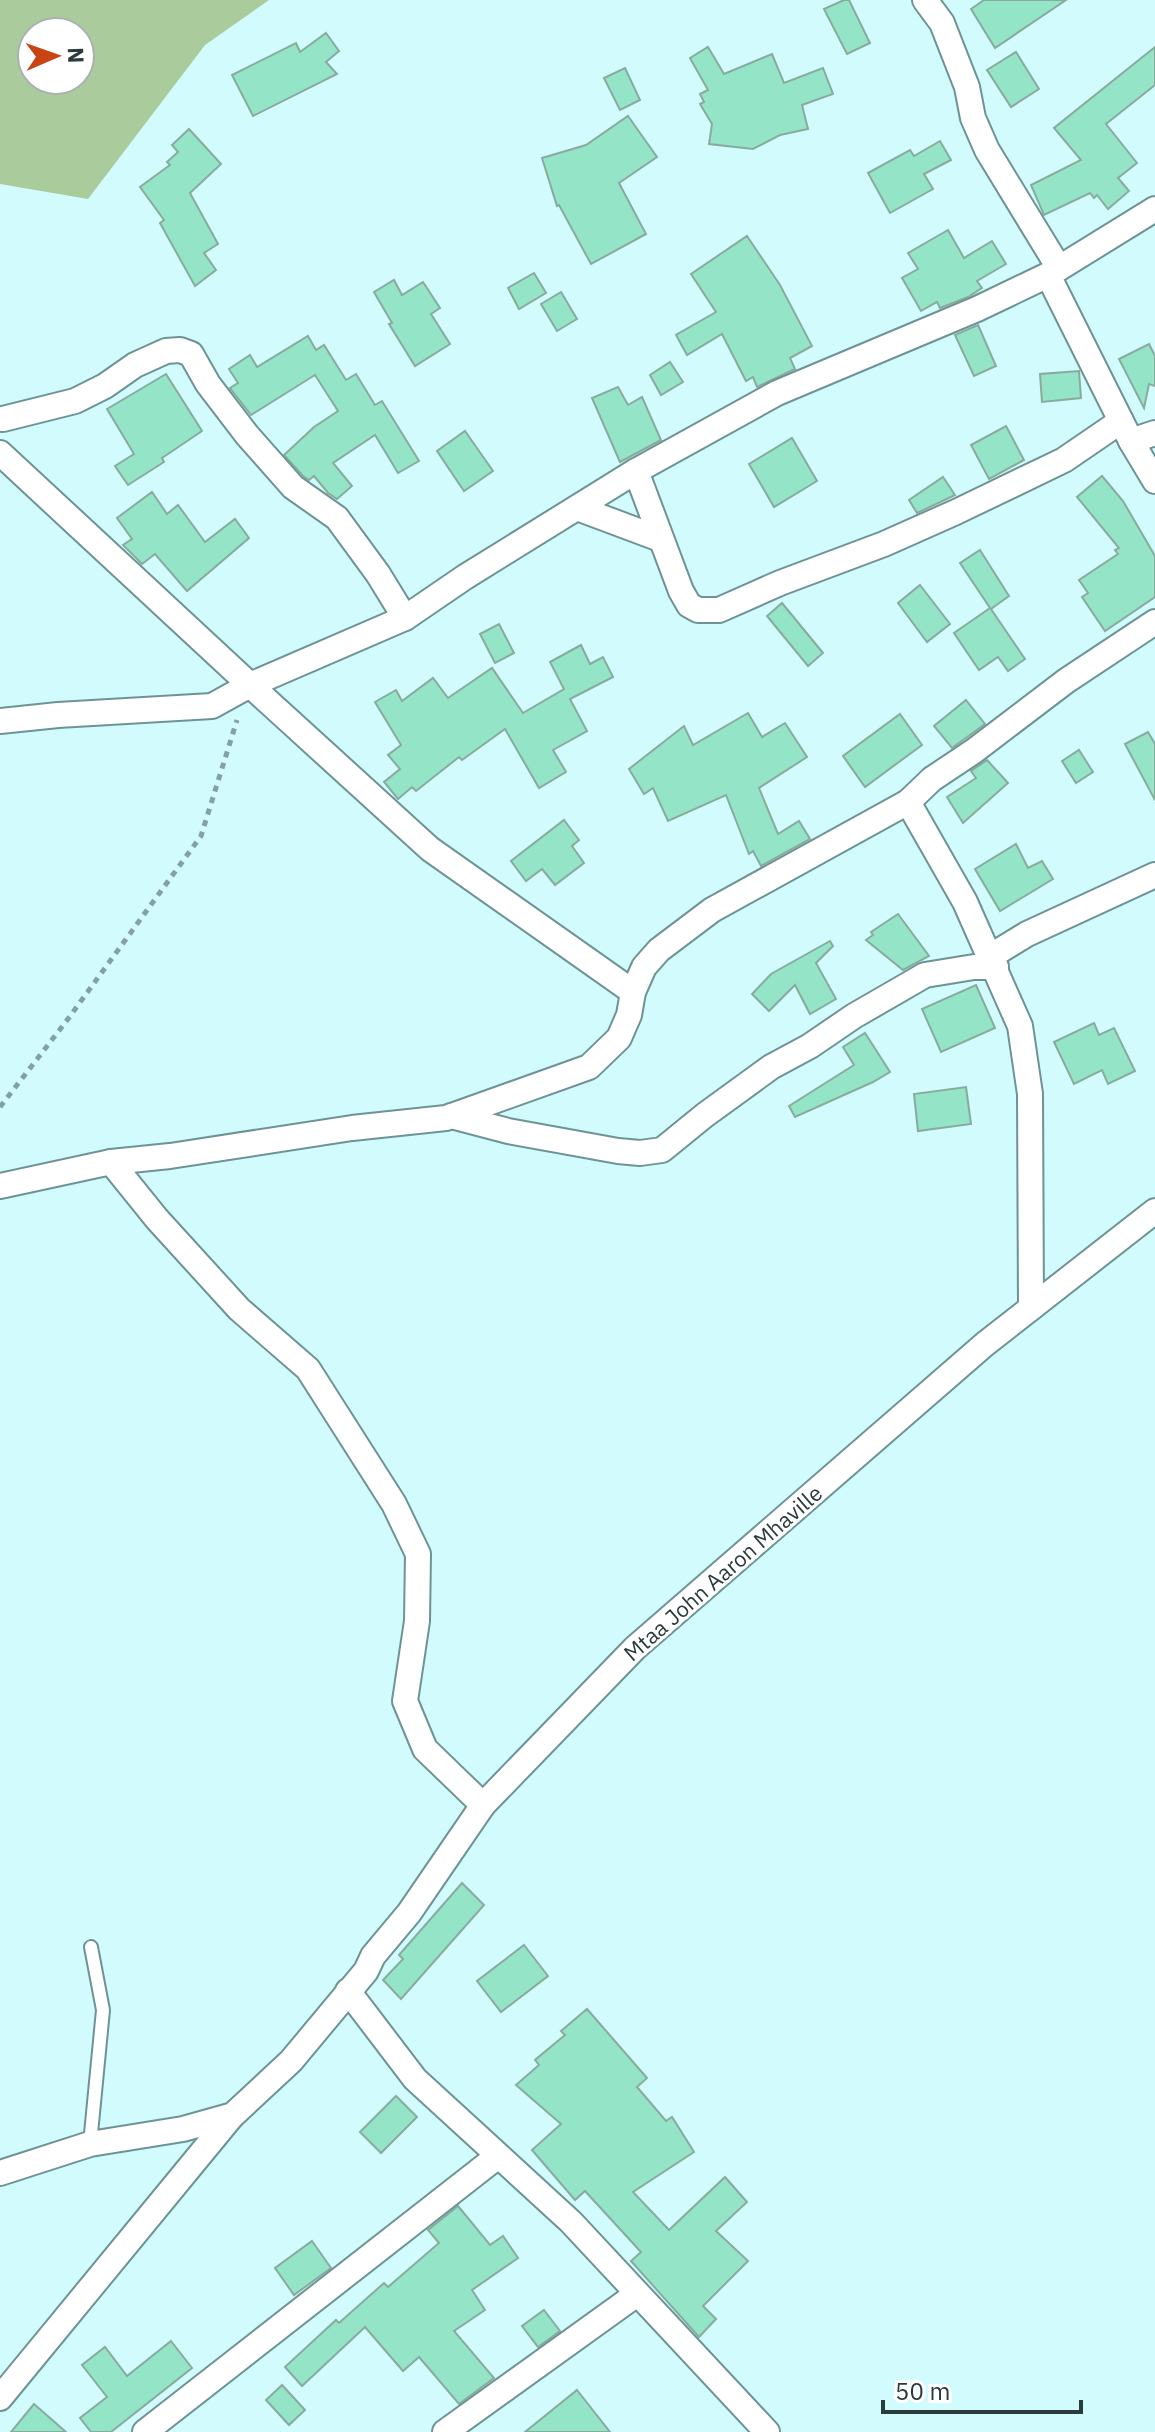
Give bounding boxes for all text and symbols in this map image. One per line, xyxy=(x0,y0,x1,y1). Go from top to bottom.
north arrow xyxy=(16,16,96,96)
text: N xyxy=(62,47,91,64)
street label: Mtaa John Aaron Mhaville xyxy=(617,1478,828,1667)
scale bar xyxy=(883,2364,1081,2414)
text: 50 m xyxy=(895,2375,950,2407)

